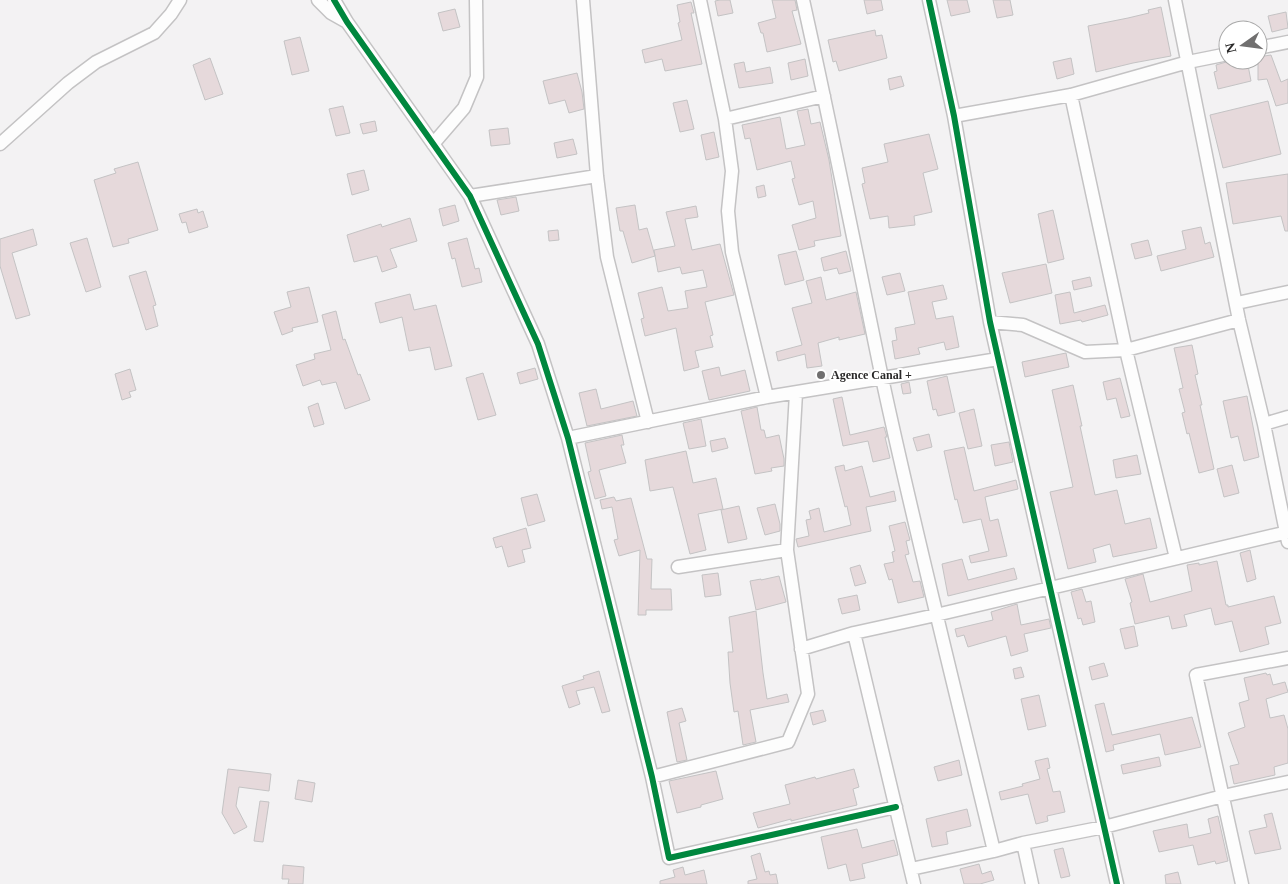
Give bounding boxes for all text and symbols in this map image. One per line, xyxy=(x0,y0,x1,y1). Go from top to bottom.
north arrow xyxy=(1218,20,1268,70)
text: N xyxy=(1222,41,1239,55)
place label: Agence Canal + xyxy=(831,368,912,382)
marker: Agence Canal + xyxy=(815,369,827,381)

